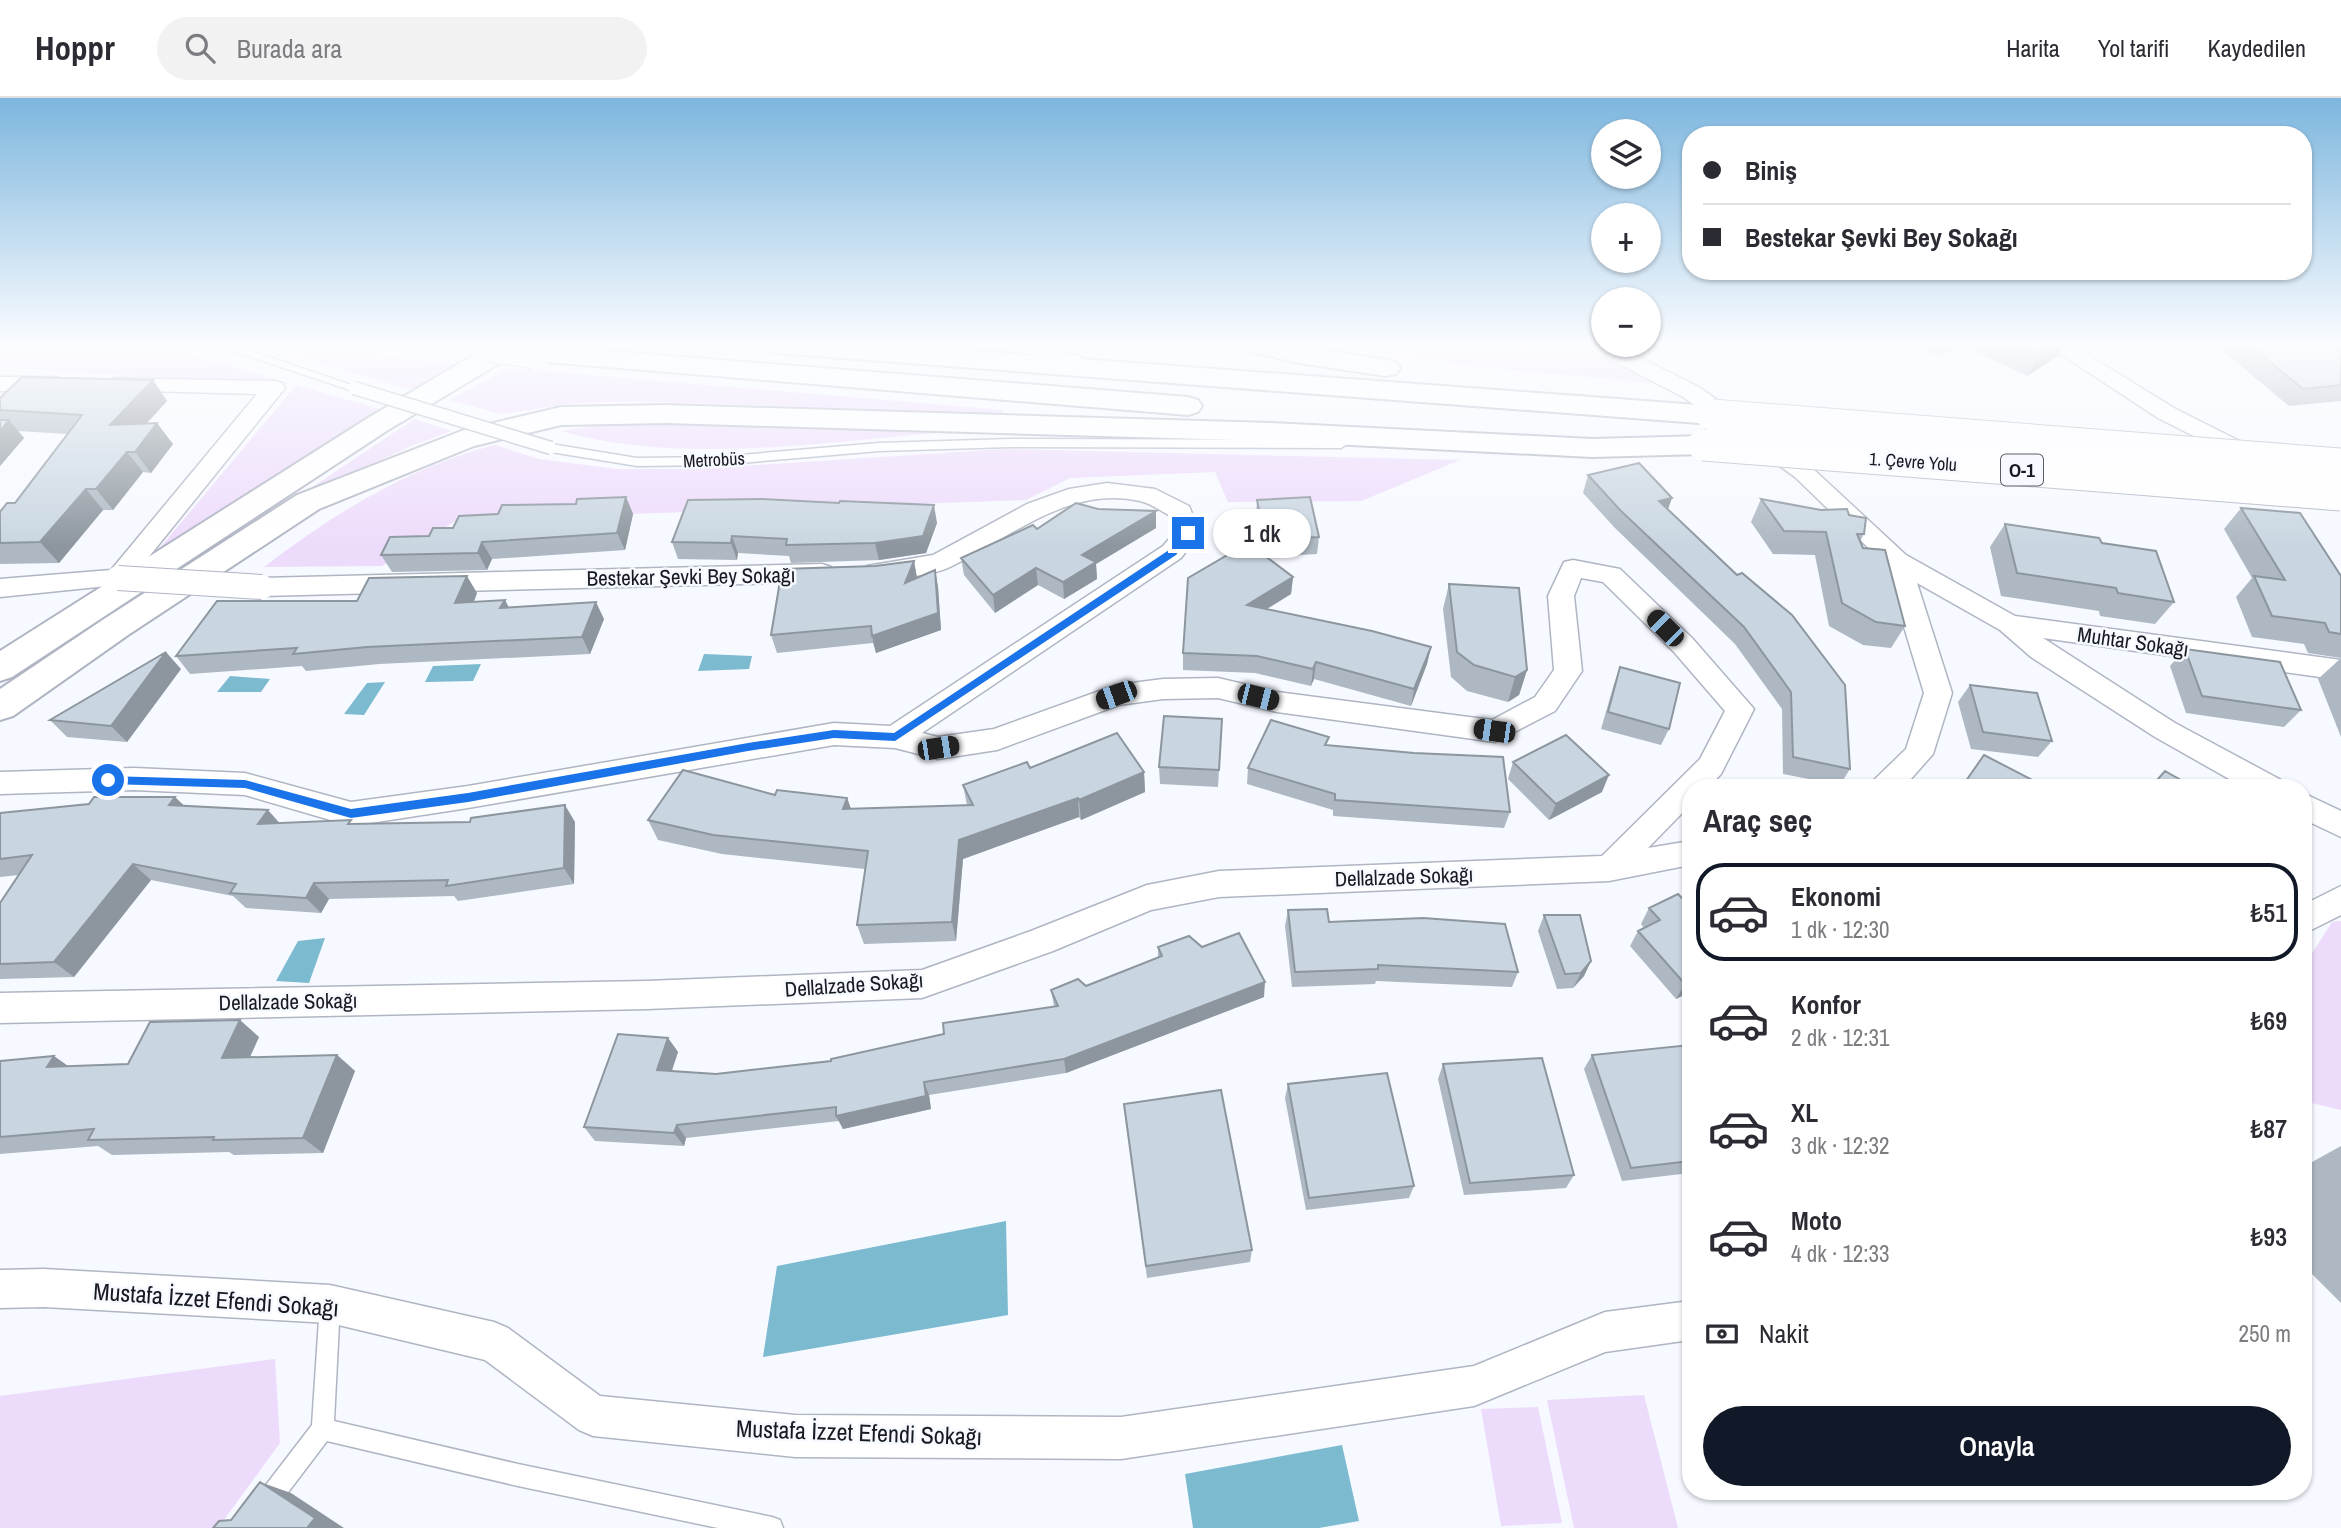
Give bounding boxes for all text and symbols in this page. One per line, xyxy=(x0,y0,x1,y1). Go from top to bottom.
search box xyxy=(157,17,647,80)
text: Hoppr xyxy=(35,26,115,70)
icon: search xyxy=(181,29,219,67)
text: Burada ara xyxy=(237,31,342,66)
text: Harita xyxy=(2006,32,2060,64)
text: Yol tarifi xyxy=(2098,32,2170,64)
text: Kaydedilen xyxy=(2208,32,2306,64)
map controls xyxy=(1591,119,1661,357)
button: layers xyxy=(1591,119,1661,189)
text: Biniş xyxy=(1745,153,1797,188)
button: + xyxy=(1591,203,1661,273)
text: Bestekar Şevki Bey Sokağı xyxy=(1745,220,2018,255)
button: − xyxy=(1591,287,1661,357)
street label: Metrobüs xyxy=(683,445,745,474)
street label: 1. Çevre Yolu xyxy=(1868,446,1958,477)
road number: O-1 xyxy=(2001,454,2043,486)
callout: 1 dk xyxy=(1212,508,1310,558)
route end xyxy=(1172,517,1204,549)
text: 1 dk xyxy=(1243,518,1281,549)
street label: Bestekar Şevki Bey Sokağı xyxy=(586,560,796,593)
car xyxy=(1643,606,1688,650)
street label: Muhtar Sokağı xyxy=(2076,619,2191,664)
car xyxy=(1093,678,1140,712)
car xyxy=(1236,682,1281,712)
car xyxy=(1472,718,1517,744)
car xyxy=(916,734,961,762)
route start xyxy=(92,764,124,796)
text: Araç seç xyxy=(1703,799,1812,842)
street label: Dellalzade Sokağı xyxy=(1334,860,1474,893)
text: Ekonomi xyxy=(1791,879,1881,914)
icon: car xyxy=(1707,881,1770,944)
text: ₺51 xyxy=(2251,895,2287,930)
text: 1 dk · 12:30 xyxy=(1791,914,1890,945)
street label: Dellalzade Sokağı xyxy=(784,965,924,1004)
street label: Dellalzade Sokağı xyxy=(218,986,358,1017)
text: Konfor xyxy=(1791,987,1861,1022)
icon: car xyxy=(1707,989,1770,1052)
text: ₺69 xyxy=(2251,1003,2287,1038)
text: 2 dk · 12:31 xyxy=(1791,1022,1890,1053)
text: XL xyxy=(1791,1095,1818,1130)
icon: car xyxy=(1707,1097,1770,1160)
text: ₺87 xyxy=(2251,1111,2287,1146)
text: 3 dk · 12:32 xyxy=(1791,1130,1890,1161)
text: Moto xyxy=(1791,1203,1842,1238)
icon: car xyxy=(1707,1205,1770,1268)
text: ₺93 xyxy=(2251,1219,2287,1254)
text: 4 dk · 12:33 xyxy=(1791,1238,1890,1269)
street label: Mustafa İzzet Efendi Sokağı xyxy=(92,1274,340,1324)
icon: cash xyxy=(1703,1315,1741,1353)
text: Nakit xyxy=(1759,1316,1809,1351)
text: 250 m xyxy=(2239,1318,2291,1349)
button: Onayla xyxy=(1703,1406,2291,1486)
street label: Mustafa İzzet Efendi Sokağı xyxy=(735,1412,983,1452)

